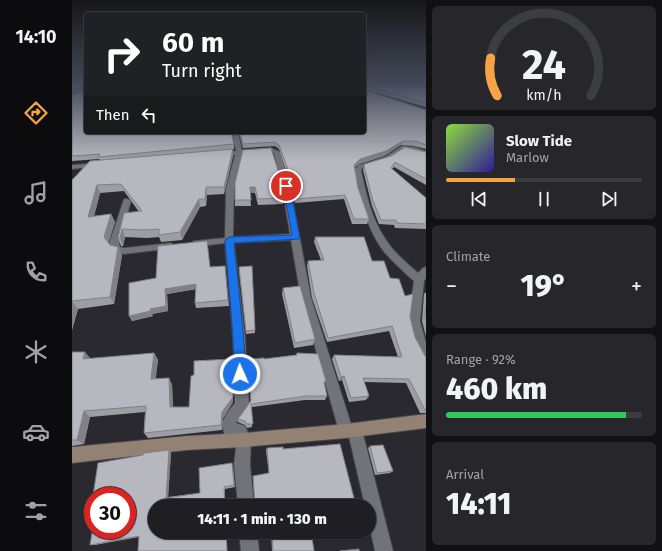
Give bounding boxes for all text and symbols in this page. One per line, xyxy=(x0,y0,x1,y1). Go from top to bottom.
text: 14:10 xyxy=(15,26,57,48)
text: 60 m xyxy=(162,26,224,59)
icon: right xyxy=(96,28,148,80)
text: 24 xyxy=(522,40,566,90)
text: Turn right xyxy=(162,60,242,82)
text: km/h xyxy=(526,87,562,104)
icon: directions xyxy=(22,99,50,127)
icon: left xyxy=(138,104,160,126)
text: Then xyxy=(96,106,130,124)
text: Slow Tide xyxy=(506,132,572,150)
text: Marlow xyxy=(506,150,549,165)
pin xyxy=(269,169,303,203)
icon: arrive xyxy=(275,175,297,197)
icon: music xyxy=(22,179,50,207)
icon: previous xyxy=(468,188,490,210)
icon: pause xyxy=(533,188,555,210)
icon: next xyxy=(598,188,620,210)
text: Climate xyxy=(446,249,490,264)
icon: phone xyxy=(22,258,50,286)
text: 19° xyxy=(521,268,567,304)
text: − xyxy=(446,273,457,300)
text: + xyxy=(631,273,642,300)
icon: climate xyxy=(22,338,50,366)
text: Range · 92% xyxy=(446,352,516,367)
position arrow xyxy=(219,353,261,395)
text: 460 km xyxy=(446,371,547,407)
icon: car xyxy=(22,418,50,446)
text: Arrival xyxy=(446,467,484,482)
text: 14:11 xyxy=(446,486,512,522)
speed limit sign: 30 xyxy=(84,487,136,539)
icon: filters xyxy=(22,497,50,525)
text: 14:11 · 1 min · 130 m xyxy=(197,510,327,528)

